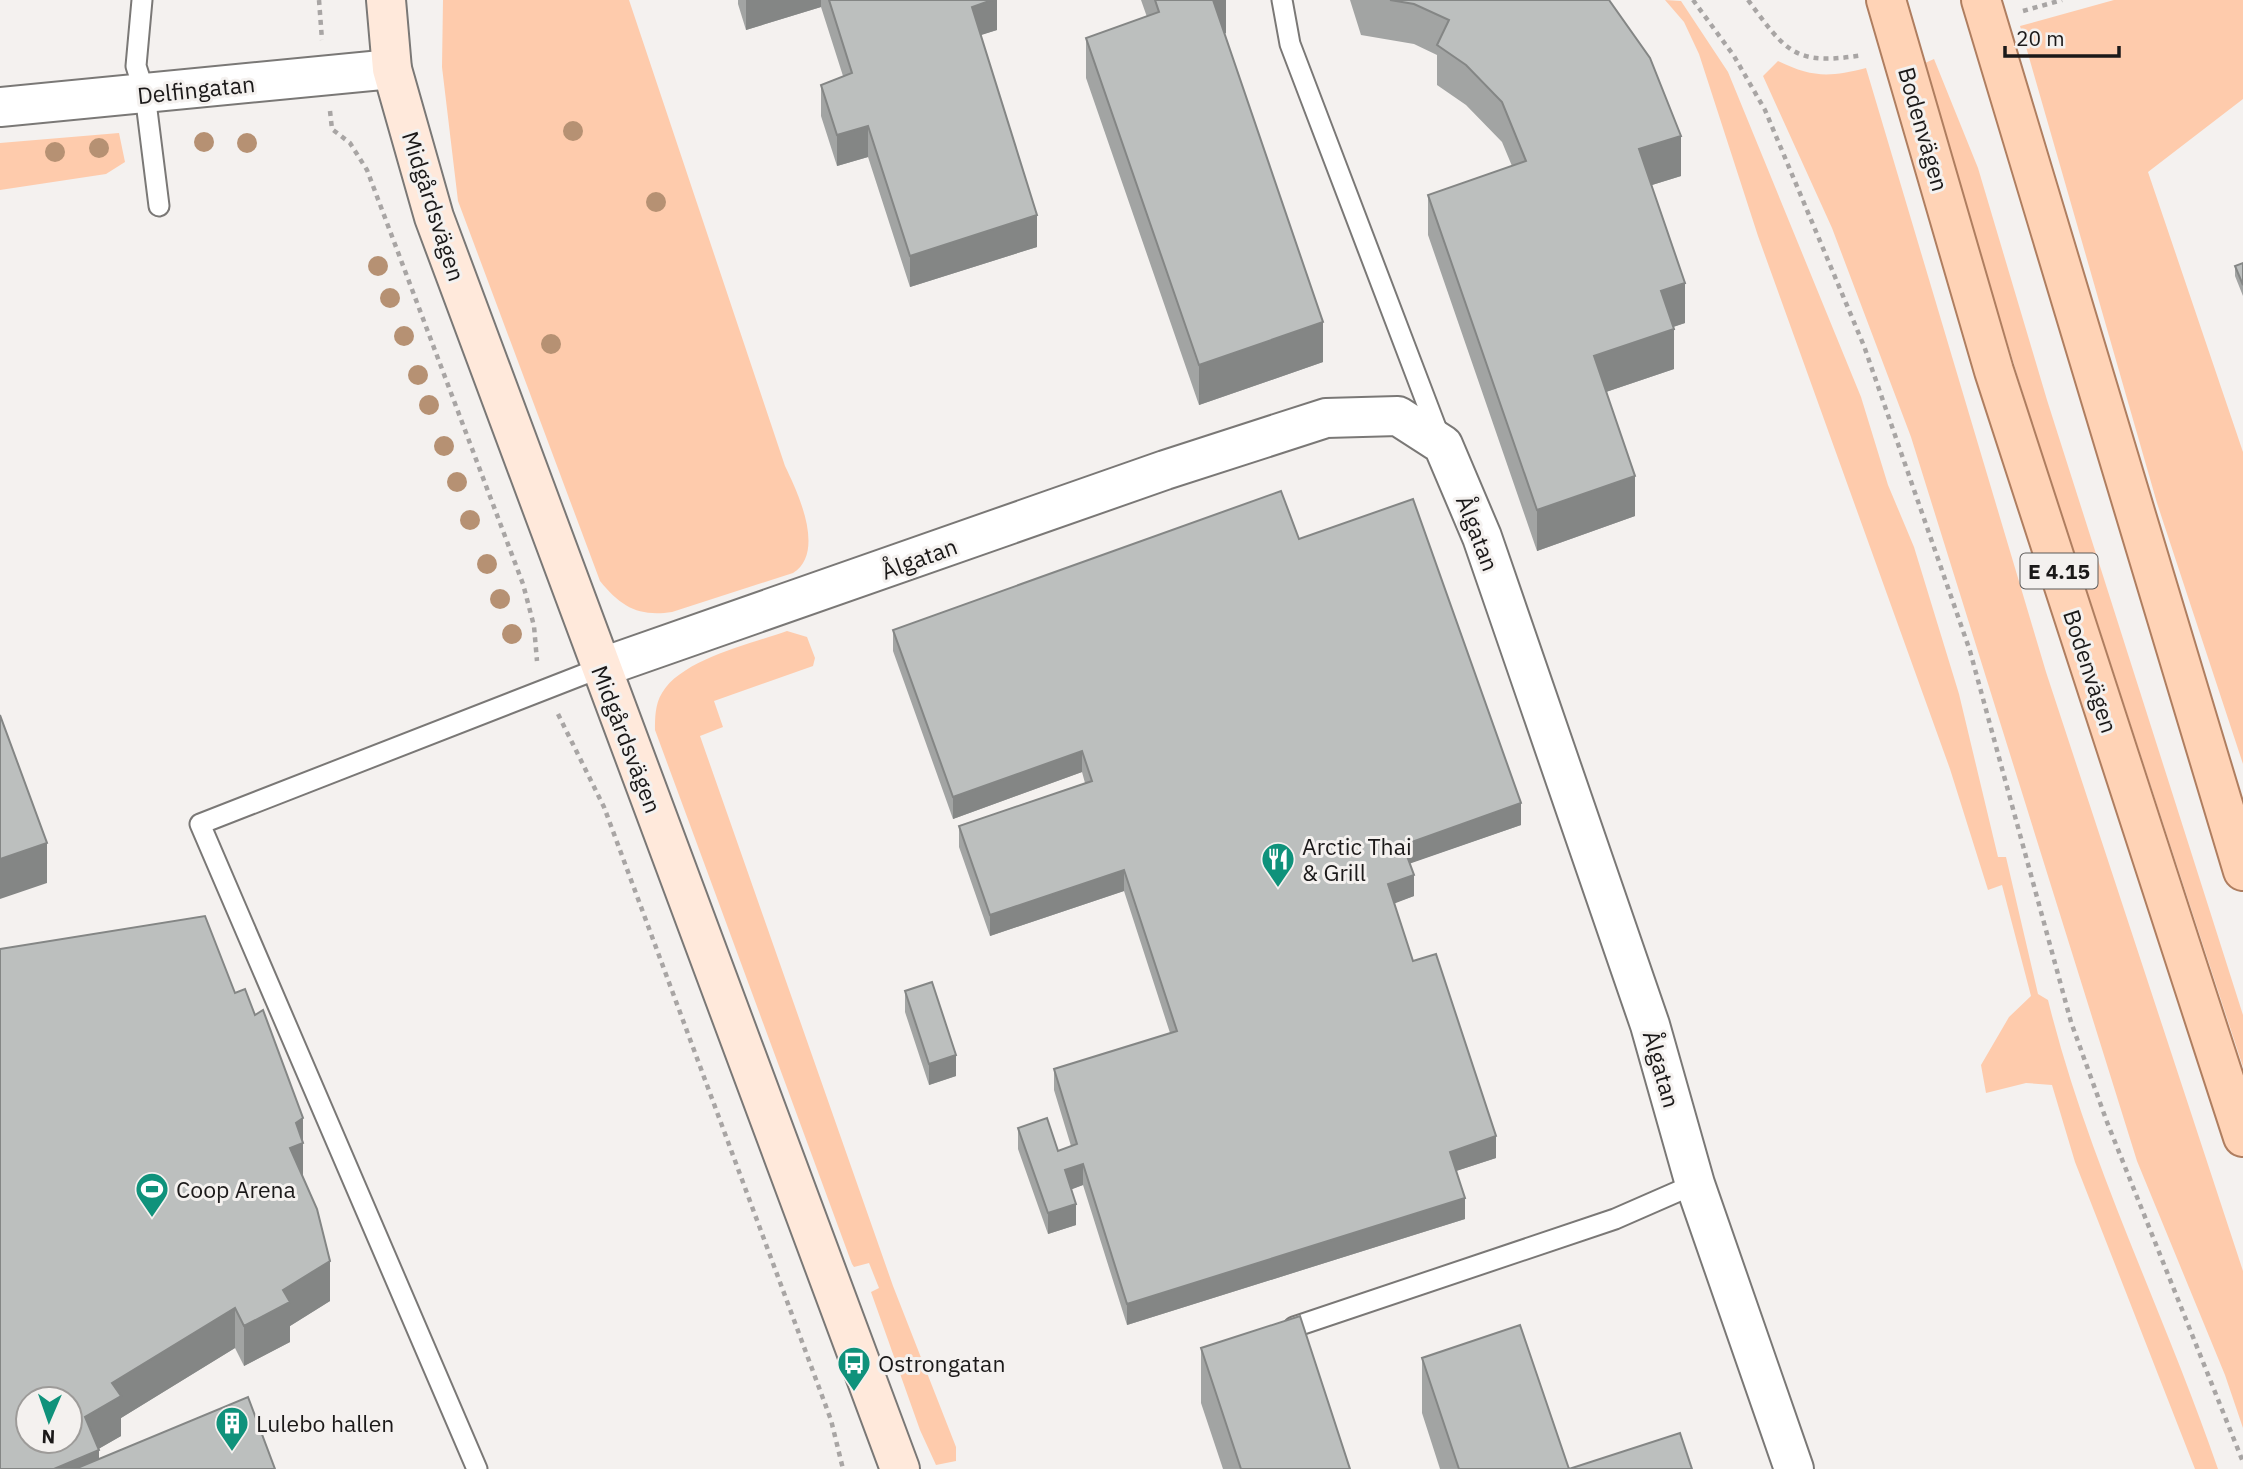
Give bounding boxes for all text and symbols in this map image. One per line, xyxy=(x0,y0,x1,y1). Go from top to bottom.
scale bar xyxy=(2005,14,2119,58)
text: 20 m xyxy=(2016,24,2065,52)
street label: Bodenvägen xyxy=(1892,63,1956,195)
street label: Delfingatan xyxy=(136,68,256,110)
street label: Midgårdsvägen xyxy=(396,127,472,285)
street label: Ålgatan xyxy=(1450,491,1506,575)
street label: Ålgatan xyxy=(877,530,961,586)
road number: E 4.15 xyxy=(2021,554,2098,588)
street label: Bodenvägen xyxy=(2057,606,2125,736)
street label: Midgårdsvägen xyxy=(585,661,669,817)
place label: Arctic Thai & Grill xyxy=(1302,831,1412,887)
restaurant icon: Arctic Thai & Grill xyxy=(1259,840,1297,889)
street label: Ålgatan xyxy=(1637,1027,1687,1111)
sports icon: Coop Arena xyxy=(133,1170,171,1219)
place label: Coop Arena xyxy=(176,1174,296,1204)
bus stop icon: Ostrongatan xyxy=(835,1344,873,1393)
place label: Ostrongatan xyxy=(878,1348,1005,1378)
north arrow xyxy=(14,1385,84,1455)
building icon: Lulebo hallen xyxy=(213,1404,251,1453)
place label: Lulebo hallen xyxy=(256,1408,394,1438)
text: N xyxy=(41,1425,56,1449)

